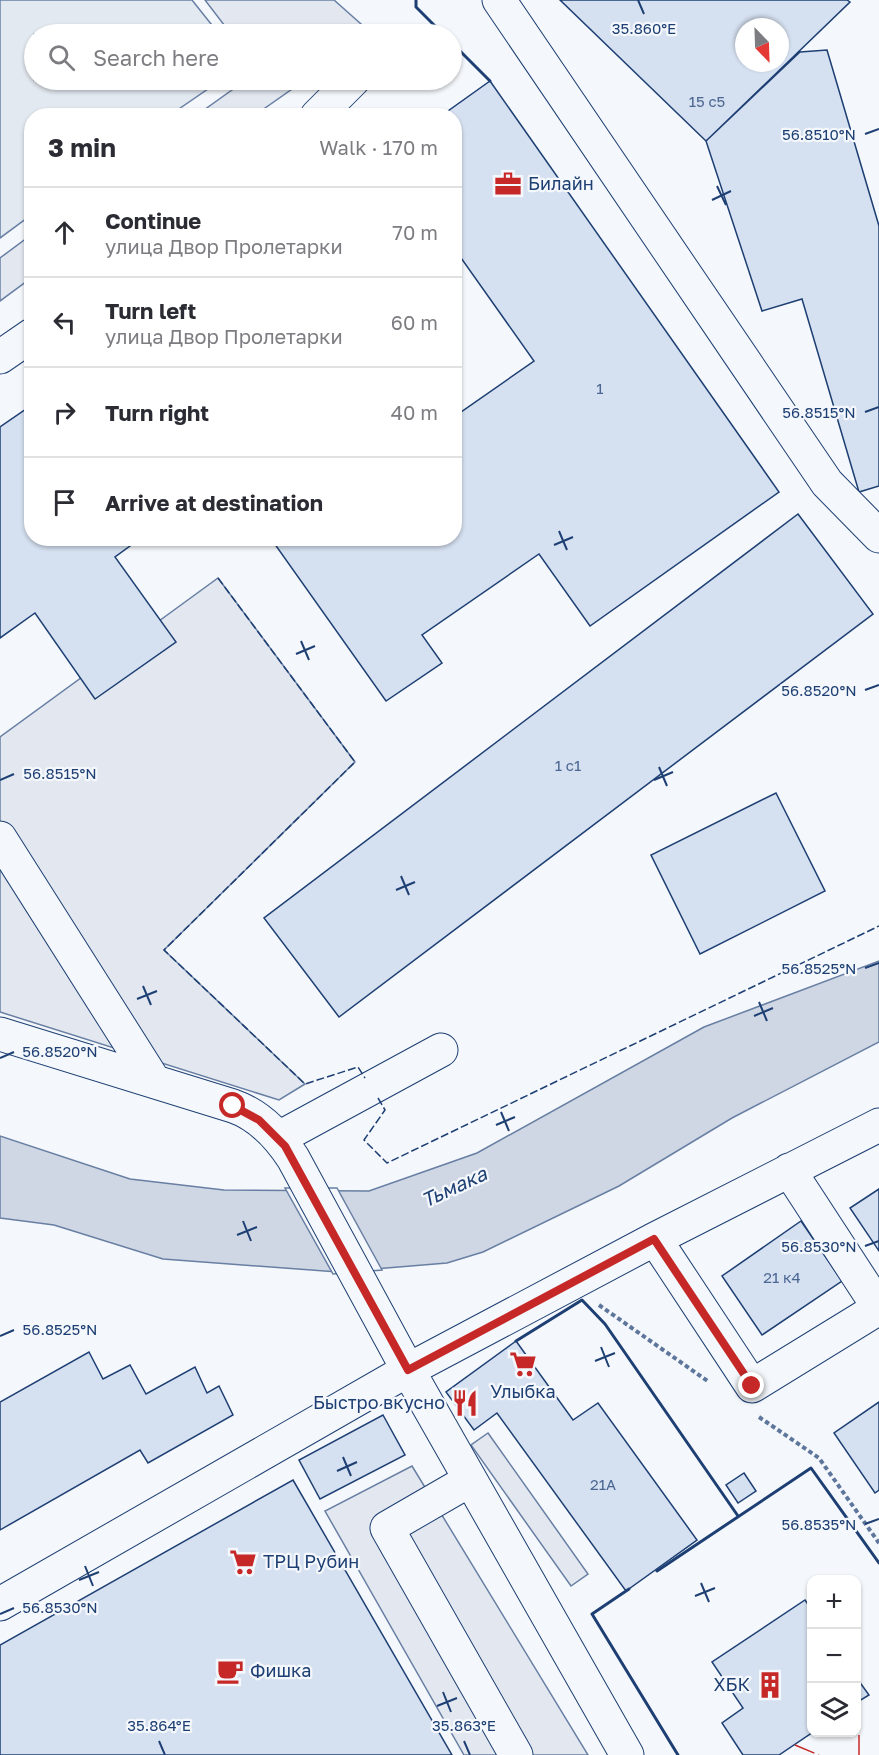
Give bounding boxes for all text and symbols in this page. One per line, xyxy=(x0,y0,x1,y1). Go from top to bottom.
north arrow xyxy=(735,18,789,72)
text: 35.860°E xyxy=(612,19,676,37)
search box xyxy=(24,24,462,90)
icon: search xyxy=(45,41,78,74)
text: Search here xyxy=(93,44,219,71)
house number: 15 с5 xyxy=(689,92,725,110)
text: 56.8510°N xyxy=(782,125,856,143)
text: 3 min xyxy=(48,132,116,163)
text: Walk · 170 m xyxy=(319,135,438,159)
office icon: Билайн xyxy=(493,169,523,199)
place label: Билайн xyxy=(528,172,594,194)
text: Continue xyxy=(105,207,201,234)
icon: ahead xyxy=(48,216,81,249)
text: 70 m xyxy=(392,220,438,244)
text: улица Двор Пролетарки xyxy=(105,234,343,258)
text: Turn left xyxy=(105,297,196,324)
icon: left xyxy=(48,306,81,339)
text: 60 m xyxy=(391,310,438,334)
text: улица Двор Пролетарки xyxy=(105,324,343,348)
house number: 1 xyxy=(596,379,604,397)
icon: right xyxy=(48,396,81,429)
text: Turn right xyxy=(105,399,209,426)
text: 40 m xyxy=(391,400,438,424)
text: 56.8515°N xyxy=(782,403,856,421)
icon: arrive xyxy=(48,486,81,519)
text: Arrive at destination xyxy=(105,489,323,516)
text: 56.8520°N xyxy=(781,681,857,699)
house number: 1 с1 xyxy=(555,756,581,774)
text: 56.8515°N xyxy=(23,764,97,782)
text: 56.8525°N xyxy=(782,959,856,977)
text: 56.8520°N xyxy=(22,1042,98,1060)
route start xyxy=(219,1092,245,1118)
water label: Тьмака xyxy=(417,1160,491,1212)
text: 56.8530°N xyxy=(781,1237,857,1255)
house number: 21 к4 xyxy=(763,1268,801,1286)
text: 56.8525°N xyxy=(23,1320,97,1338)
supermarket icon: Улыбка xyxy=(508,1349,538,1379)
route end xyxy=(738,1372,764,1398)
place label: Улыбка xyxy=(490,1380,556,1402)
restaurant icon: Быстро вкусно xyxy=(450,1388,480,1418)
place label: Быстро вкусно xyxy=(313,1391,445,1413)
house number: 21А xyxy=(590,1475,616,1493)
text: 56.8535°N xyxy=(782,1515,856,1533)
supermarket icon: ТРЦ Рубин xyxy=(228,1547,258,1577)
place label: ТРЦ Рубин xyxy=(263,1550,359,1572)
map controls xyxy=(807,1575,861,1737)
button: + xyxy=(807,1575,861,1629)
text: 56.8530°N xyxy=(22,1598,98,1616)
button: − xyxy=(807,1629,861,1683)
cafe icon: Фишка xyxy=(215,1656,245,1686)
place label: Фишка xyxy=(250,1659,311,1681)
building icon: ХБК xyxy=(755,1670,785,1700)
place label: ХБК xyxy=(714,1673,750,1695)
button: layers xyxy=(807,1683,861,1737)
text: 35.864°E xyxy=(127,1716,191,1734)
text: 35.863°E xyxy=(432,1716,496,1734)

